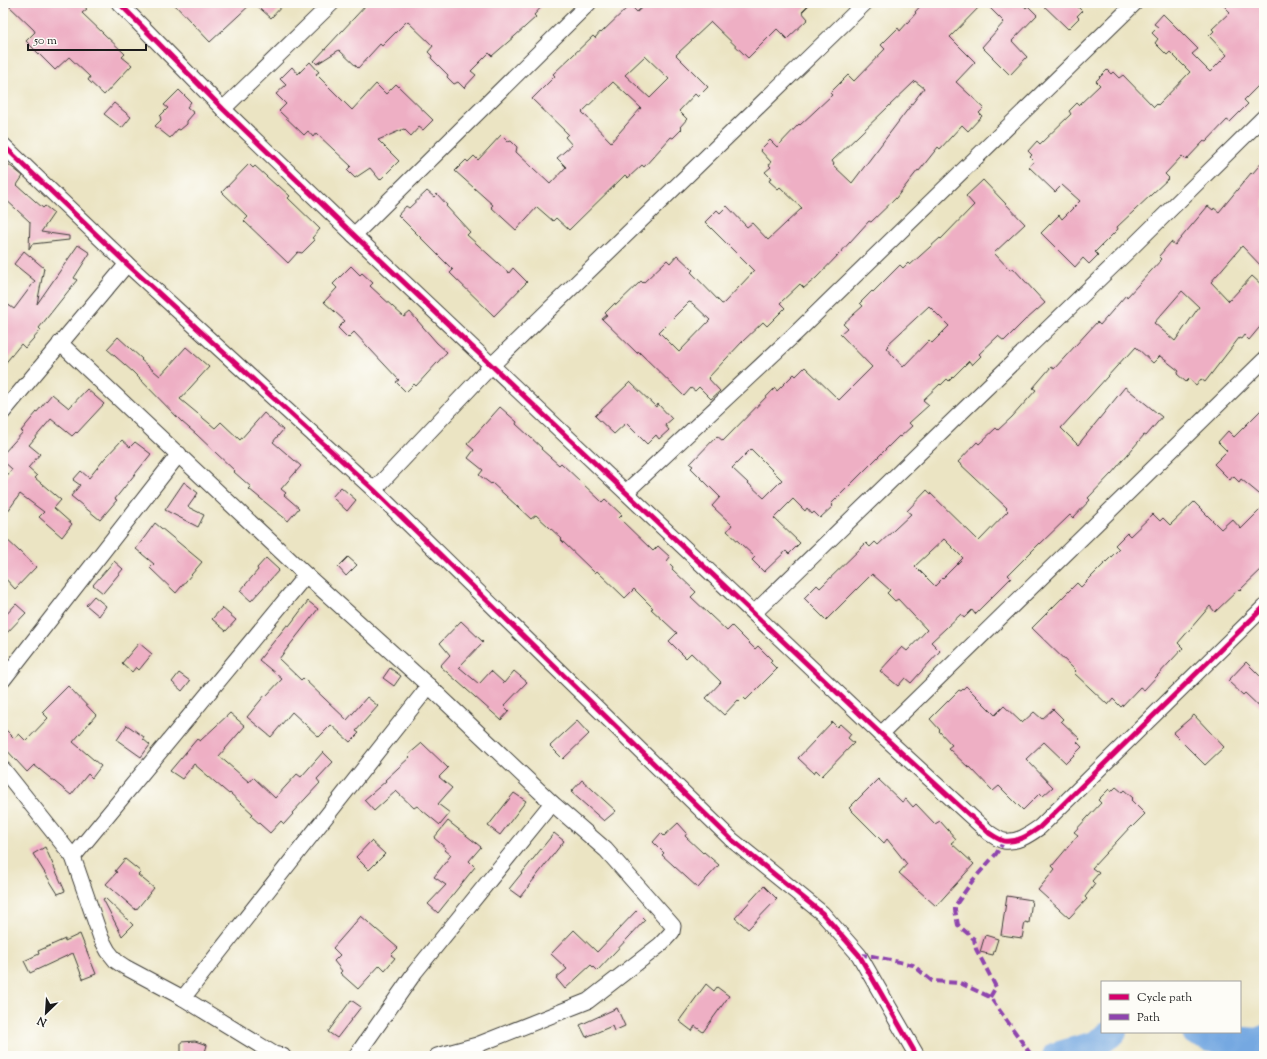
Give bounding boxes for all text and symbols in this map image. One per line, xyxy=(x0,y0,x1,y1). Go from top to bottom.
scale bar xyxy=(28,26,146,52)
text: 50 m xyxy=(33,32,57,50)
legend xyxy=(1101,981,1241,1033)
text: Cycle path xyxy=(1137,989,1192,1007)
north arrow xyxy=(26,993,66,1033)
text: Path xyxy=(1137,1009,1160,1027)
text: N xyxy=(35,1012,50,1031)

